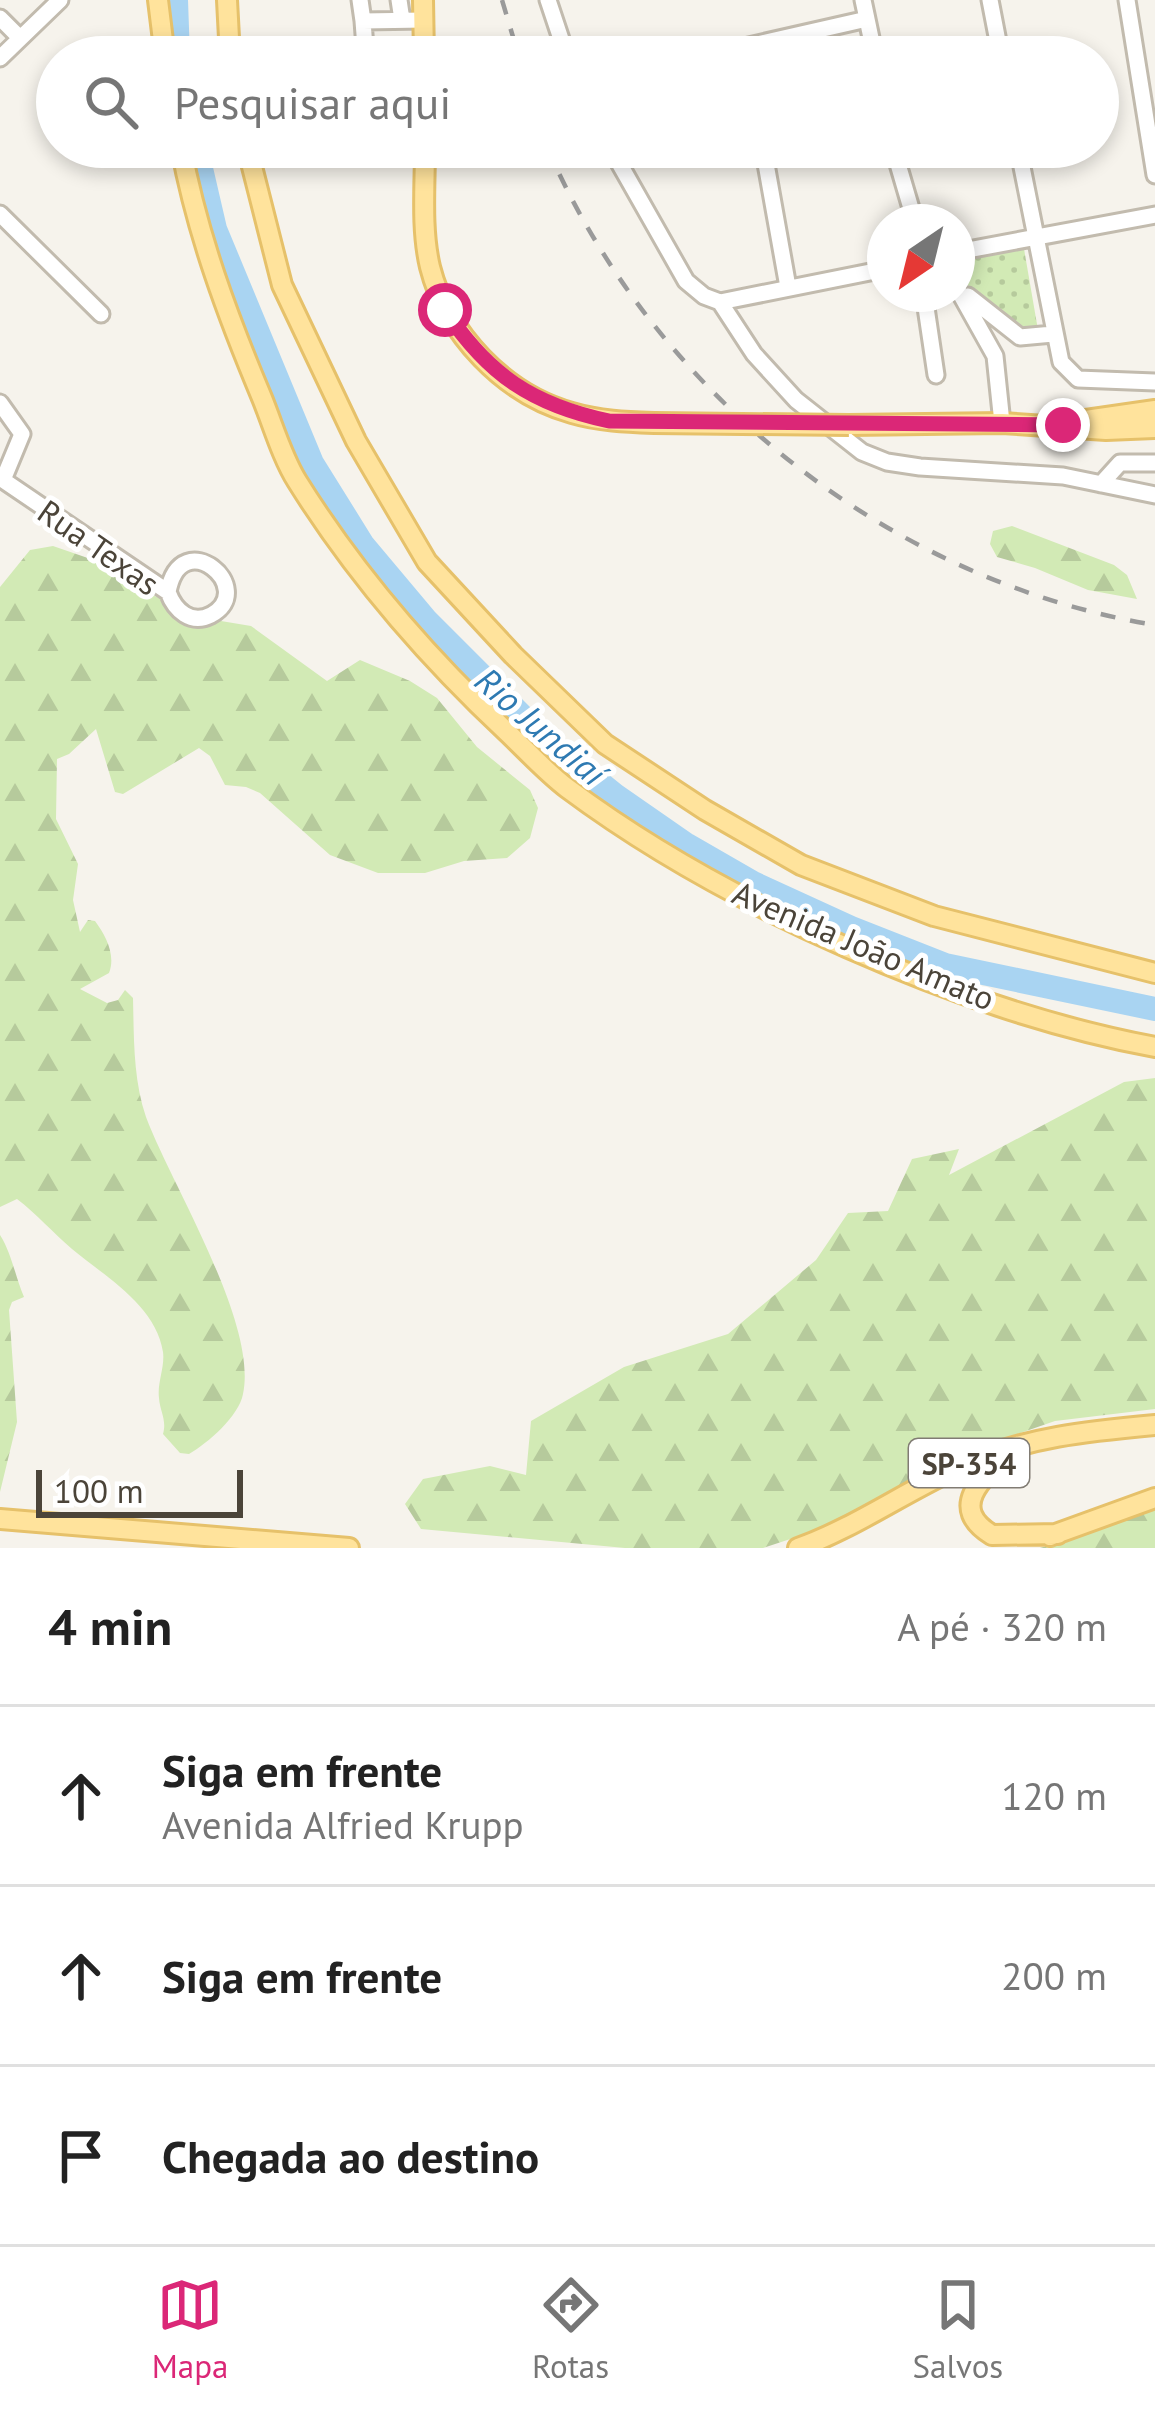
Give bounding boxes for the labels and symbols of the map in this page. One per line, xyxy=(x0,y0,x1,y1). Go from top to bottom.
north arrow xyxy=(867,204,975,312)
route start xyxy=(418,283,472,337)
route end xyxy=(1036,398,1090,452)
street label: Rua Texas xyxy=(30,490,168,604)
water label: Rio Jundiaí xyxy=(466,656,619,798)
street label: Avenida João Amato xyxy=(727,870,1001,1020)
road number: SP-354 xyxy=(909,1439,1029,1487)
scale bar xyxy=(36,1464,243,1517)

